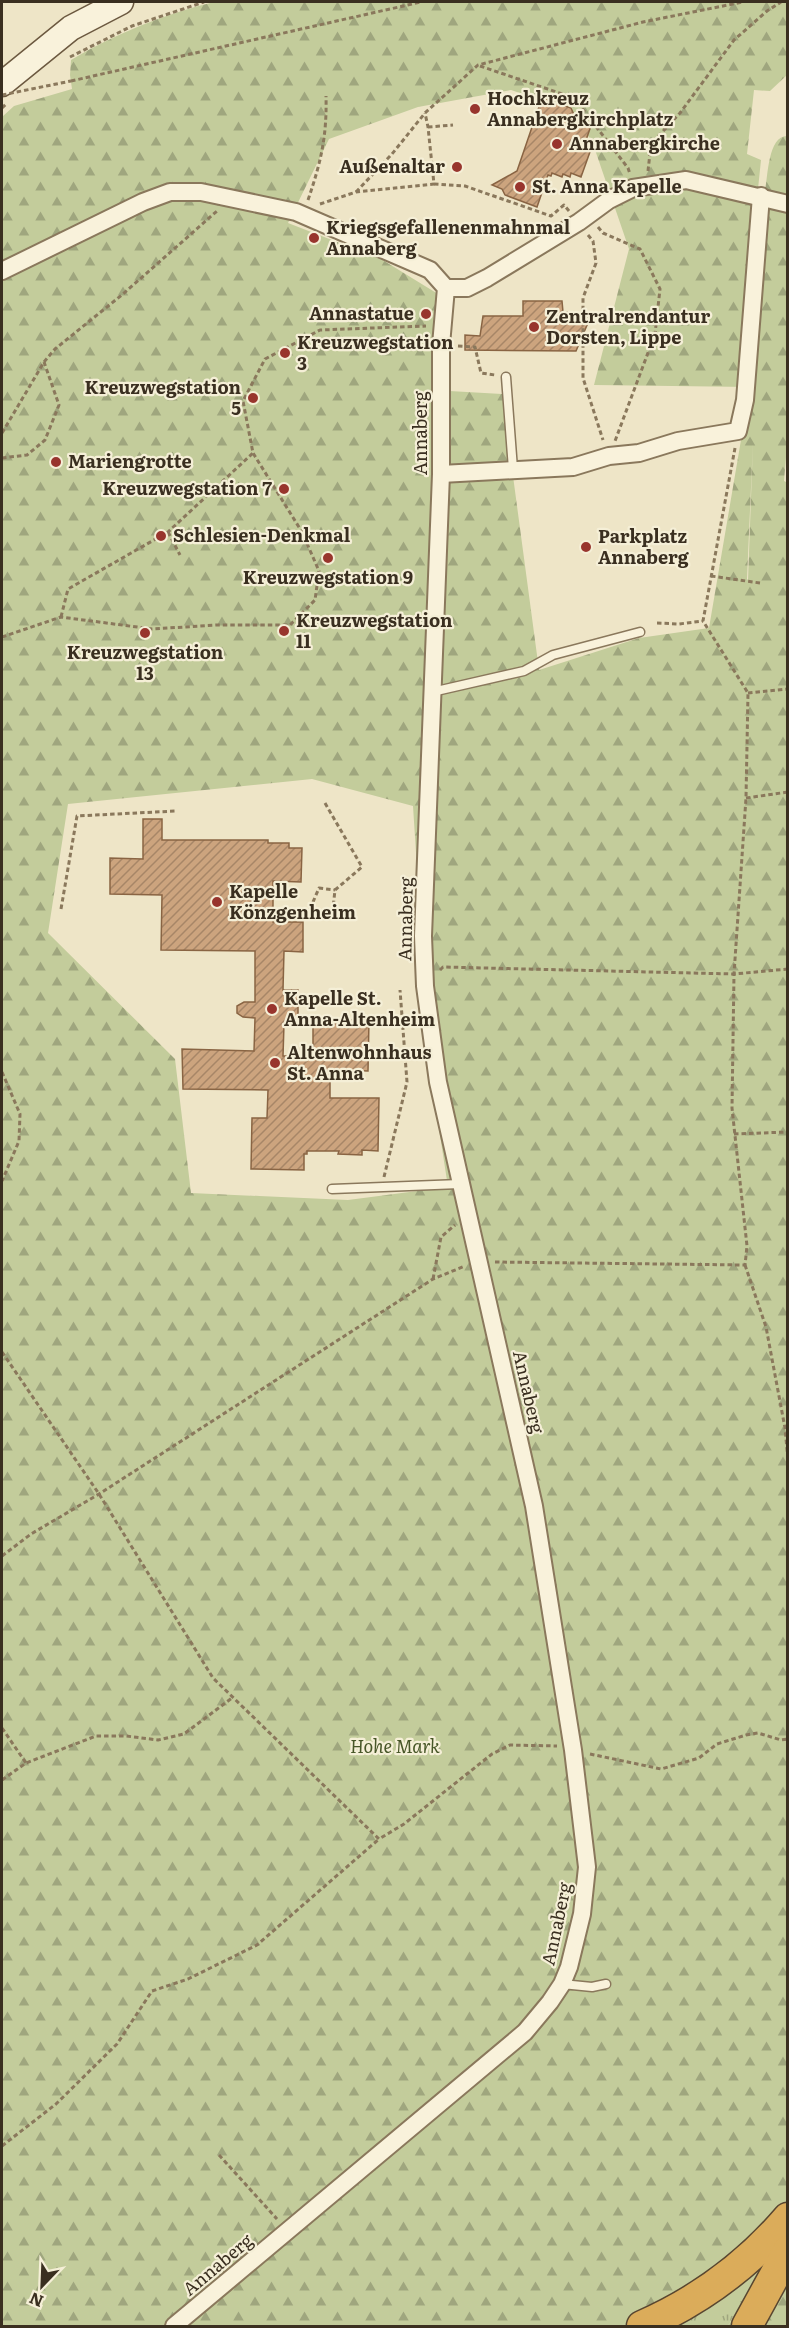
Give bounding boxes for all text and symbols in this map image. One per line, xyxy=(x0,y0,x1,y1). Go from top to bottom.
place label: Hochkreuz Annabergkirchplatz xyxy=(487,84,674,132)
marker: Hochkreuz Annabergkirchplatz xyxy=(468,102,482,116)
place label: Annabergkirche xyxy=(569,129,720,156)
marker: Annabergkirche xyxy=(550,137,564,151)
place label: Außenaltar xyxy=(339,152,445,179)
marker: Außenaltar xyxy=(450,160,464,174)
place label: St. Anna Kapelle xyxy=(532,172,682,199)
marker: St. Anna Kapelle xyxy=(513,180,527,194)
place label: Kriegsgefallenenmahnmal Annaberg xyxy=(326,213,571,261)
marker: Kriegsgefallenenmahnmal Annaberg xyxy=(307,231,321,245)
place label: Annastatue xyxy=(309,299,414,326)
place label: Zentralrendantur Dorsten, Lippe xyxy=(546,302,710,350)
marker: Annastatue xyxy=(419,307,433,321)
marker: Zentralrendantur Dorsten, Lippe xyxy=(527,320,541,334)
place label: Kreuzwegstation 3 xyxy=(297,328,454,376)
marker: Kreuzwegstation 3 xyxy=(278,346,292,360)
place label: Kreuzwegstation 5 xyxy=(85,373,241,421)
street label: Annaberg xyxy=(406,390,433,475)
marker: Kreuzwegstation 5 xyxy=(246,391,260,405)
place label: Mariengrotte xyxy=(68,447,192,474)
marker: Mariengrotte xyxy=(49,455,63,469)
place label: Kreuzwegstation 7 xyxy=(102,474,272,501)
marker: Kreuzwegstation 7 xyxy=(277,482,291,496)
place label: Schlesien-Denkmal xyxy=(173,521,351,548)
place label: Parkplatz Annaberg xyxy=(598,522,690,570)
marker: Schlesien-Denkmal xyxy=(154,529,168,543)
marker: Parkplatz Annaberg xyxy=(579,540,593,554)
marker: Kreuzwegstation 9 xyxy=(321,551,335,565)
place label: Kreuzwegstation 9 xyxy=(243,563,413,590)
place label: Kreuzwegstation 11 xyxy=(296,606,453,654)
marker: Kreuzwegstation 11 xyxy=(277,624,291,638)
marker: Kreuzwegstation 13 xyxy=(138,626,152,640)
place label: Kreuzwegstation 13 xyxy=(67,638,224,686)
street label: Annaberg xyxy=(390,876,419,961)
place label: Kapelle Könzgenheim xyxy=(229,877,356,925)
marker: Kapelle Könzgenheim xyxy=(210,895,224,909)
place label: Kapelle St. Anna-Altenheim xyxy=(284,984,435,1032)
marker: Kapelle St. Anna-Altenheim xyxy=(265,1002,279,1016)
place label: Altenwohnhaus St. Anna xyxy=(287,1038,432,1086)
marker: Altenwohnhaus St. Anna xyxy=(268,1056,282,1070)
street label: Annaberg xyxy=(507,1348,552,1437)
park label: Hohe Mark xyxy=(350,1732,440,1759)
street label: Annaberg xyxy=(534,1879,578,1968)
street label: Annaberg xyxy=(176,2226,259,2301)
north arrow xyxy=(12,2256,72,2316)
text: N xyxy=(25,2287,47,2314)

